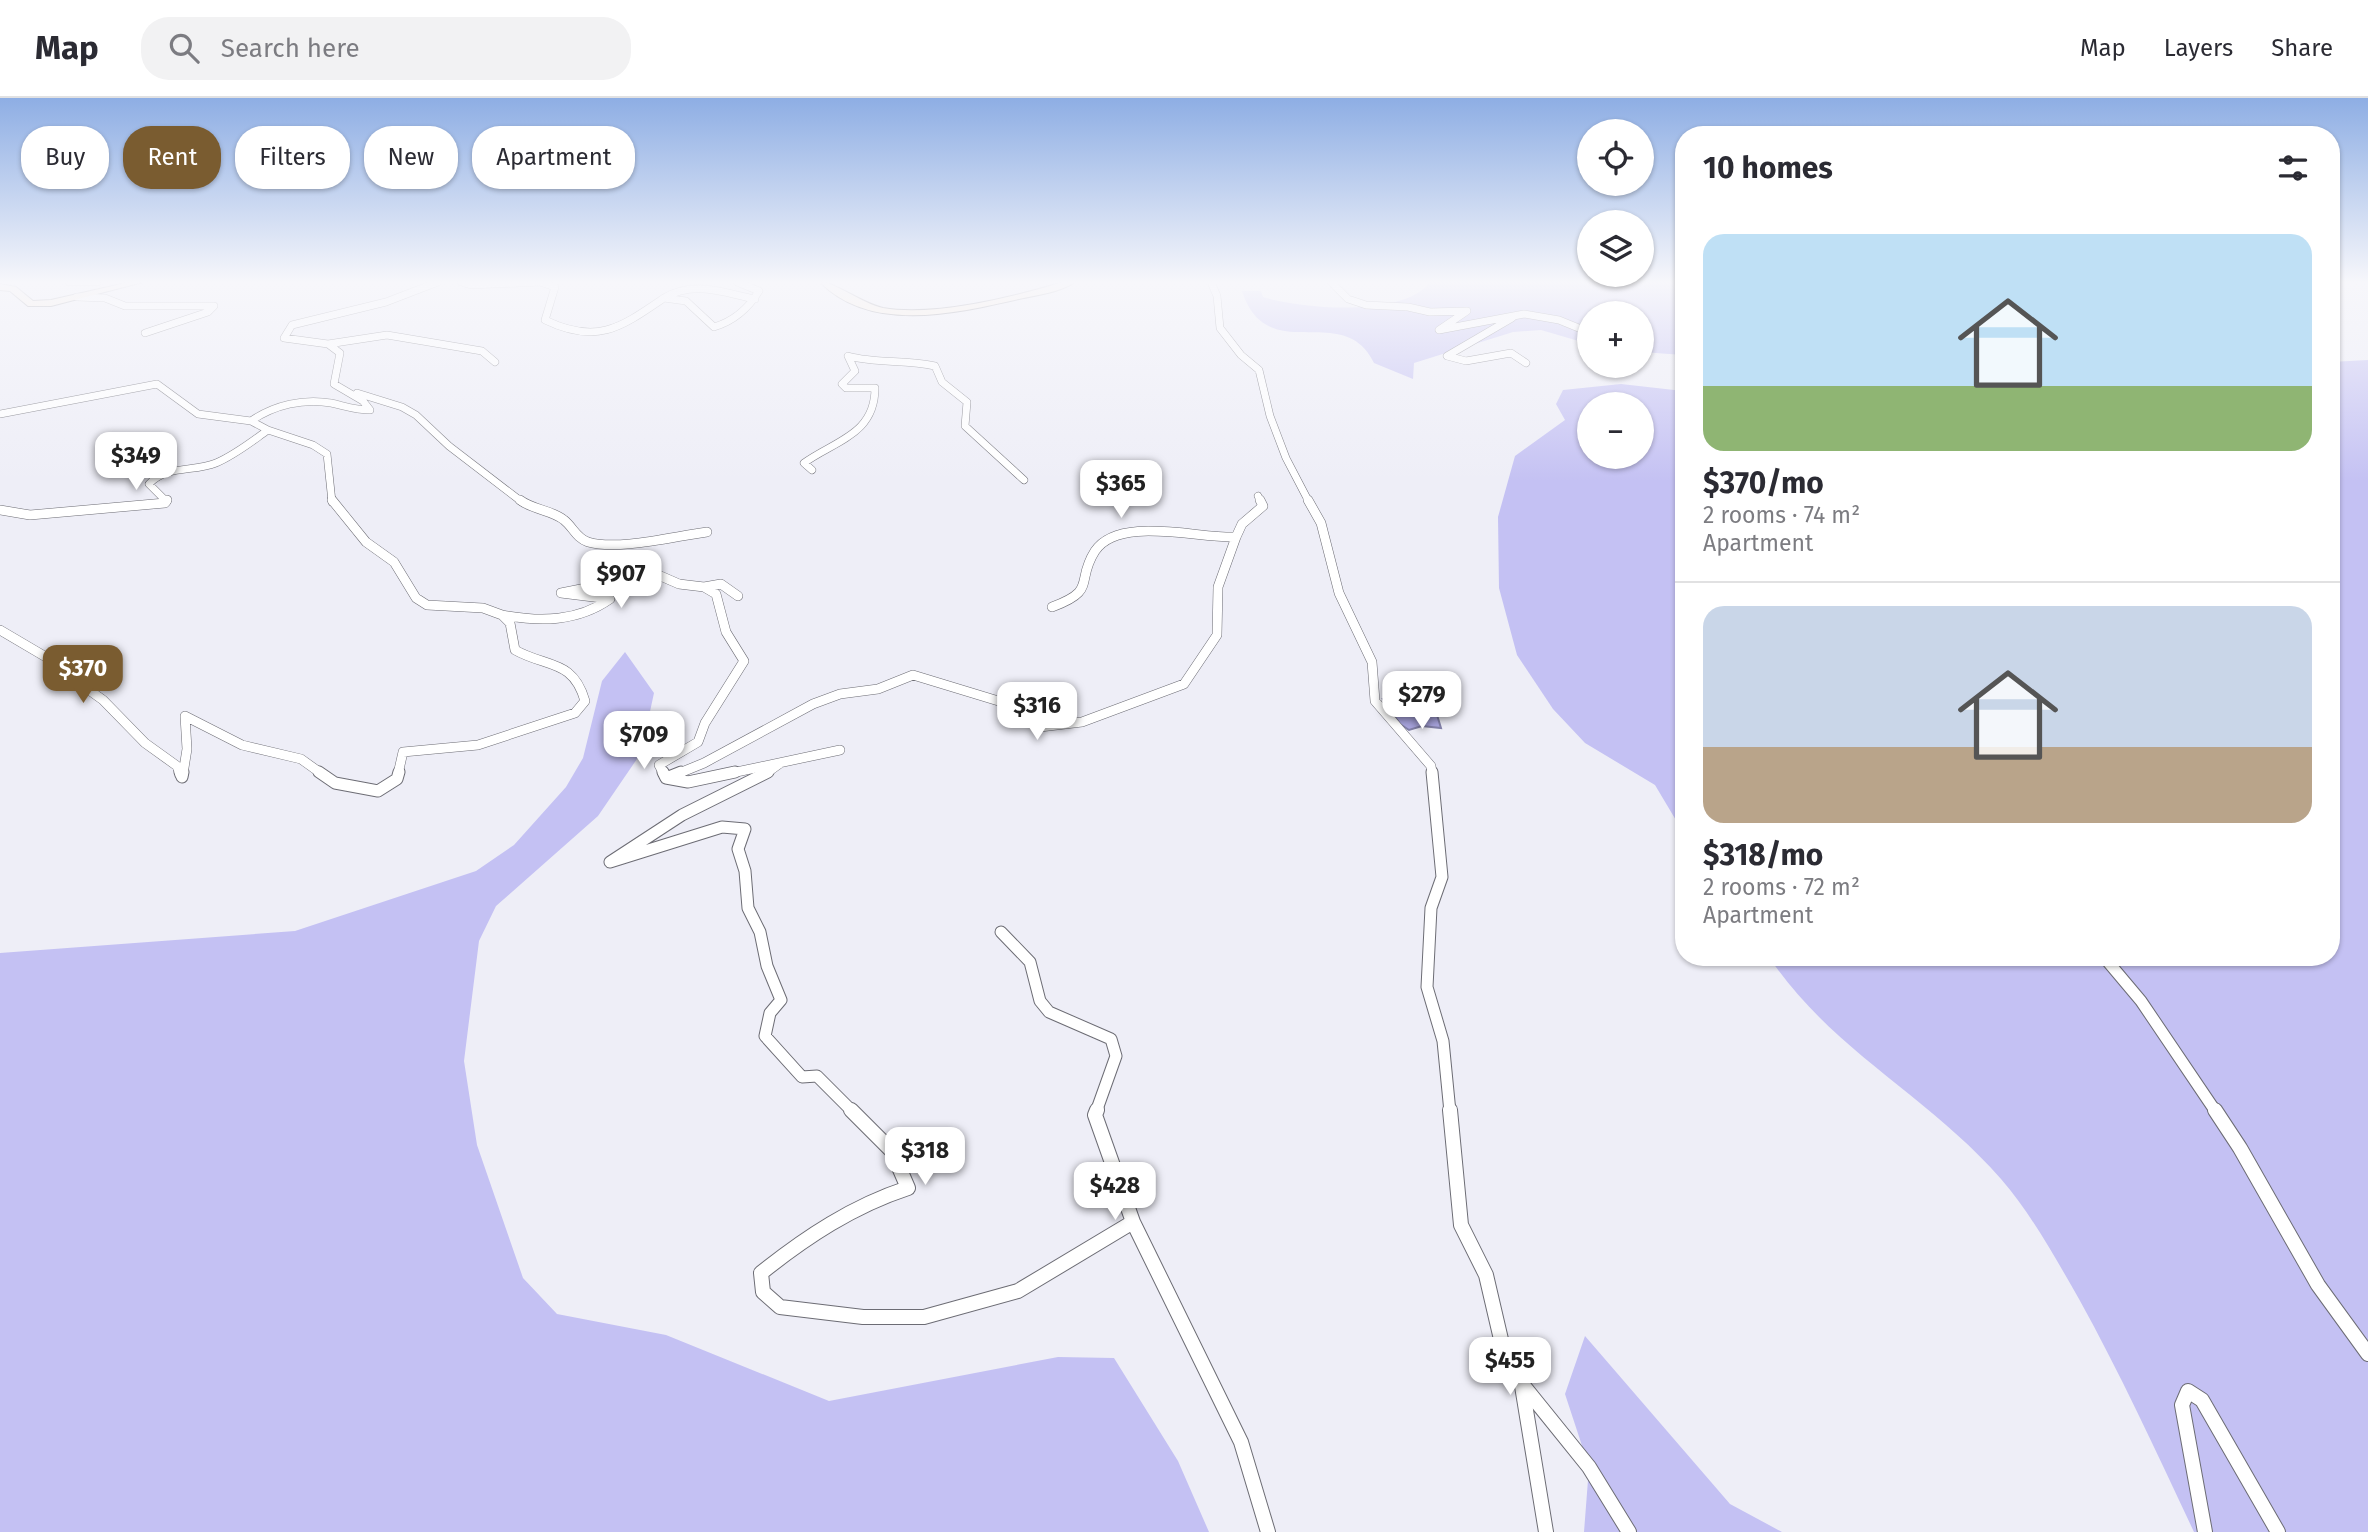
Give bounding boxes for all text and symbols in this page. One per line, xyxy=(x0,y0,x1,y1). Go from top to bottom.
search box xyxy=(141,17,631,80)
text: Map xyxy=(35,28,99,68)
icon: search xyxy=(165,29,203,67)
text: Search here xyxy=(221,33,360,64)
text: Map xyxy=(2080,34,2126,62)
text: Layers xyxy=(2164,34,2233,62)
text: Share xyxy=(2271,34,2333,62)
map controls xyxy=(1577,119,1654,469)
button: locate xyxy=(1577,119,1654,196)
chip: Buy xyxy=(21,126,109,189)
chip: Rent xyxy=(123,126,221,189)
chip: Filters xyxy=(235,126,350,189)
chip: New xyxy=(364,126,458,189)
chip: Apartment xyxy=(472,126,635,189)
icon: filters xyxy=(2274,149,2312,187)
text: 10 homes xyxy=(1703,150,1833,186)
button: layers xyxy=(1577,210,1654,287)
icon: home xyxy=(1945,280,2071,406)
button: + xyxy=(1577,301,1654,378)
button: − xyxy=(1577,392,1654,469)
pin: $349 xyxy=(95,432,177,492)
text: $349 xyxy=(111,441,161,469)
pin: $365 xyxy=(1080,460,1162,520)
text: $370/mo xyxy=(1703,465,1824,501)
text: $365 xyxy=(1096,469,1146,497)
text: 2 rooms · 74 m² xyxy=(1703,501,1860,529)
text: Apartment xyxy=(1703,529,1813,557)
pin: $907 xyxy=(580,550,662,610)
text: $907 xyxy=(597,559,645,587)
pin: $370 xyxy=(42,646,124,705)
icon: home xyxy=(1945,652,2071,778)
text: $370 xyxy=(59,654,107,682)
pin: $279 xyxy=(1381,672,1463,731)
text: $279 xyxy=(1398,680,1446,708)
pin: $316 xyxy=(996,682,1078,742)
text: $316 xyxy=(1013,691,1061,719)
pin: $709 xyxy=(603,712,685,771)
text: $709 xyxy=(620,720,668,748)
text: $318/mo xyxy=(1703,837,1823,873)
text: 2 rooms · 72 m² xyxy=(1703,873,1860,901)
text: Apartment xyxy=(1703,901,1813,929)
pin: $318 xyxy=(884,1128,966,1187)
text: $318 xyxy=(901,1136,949,1164)
pin: $428 xyxy=(1074,1162,1156,1222)
text: $428 xyxy=(1090,1171,1140,1199)
pin: $455 xyxy=(1469,1338,1551,1397)
text: $455 xyxy=(1485,1346,1535,1374)

